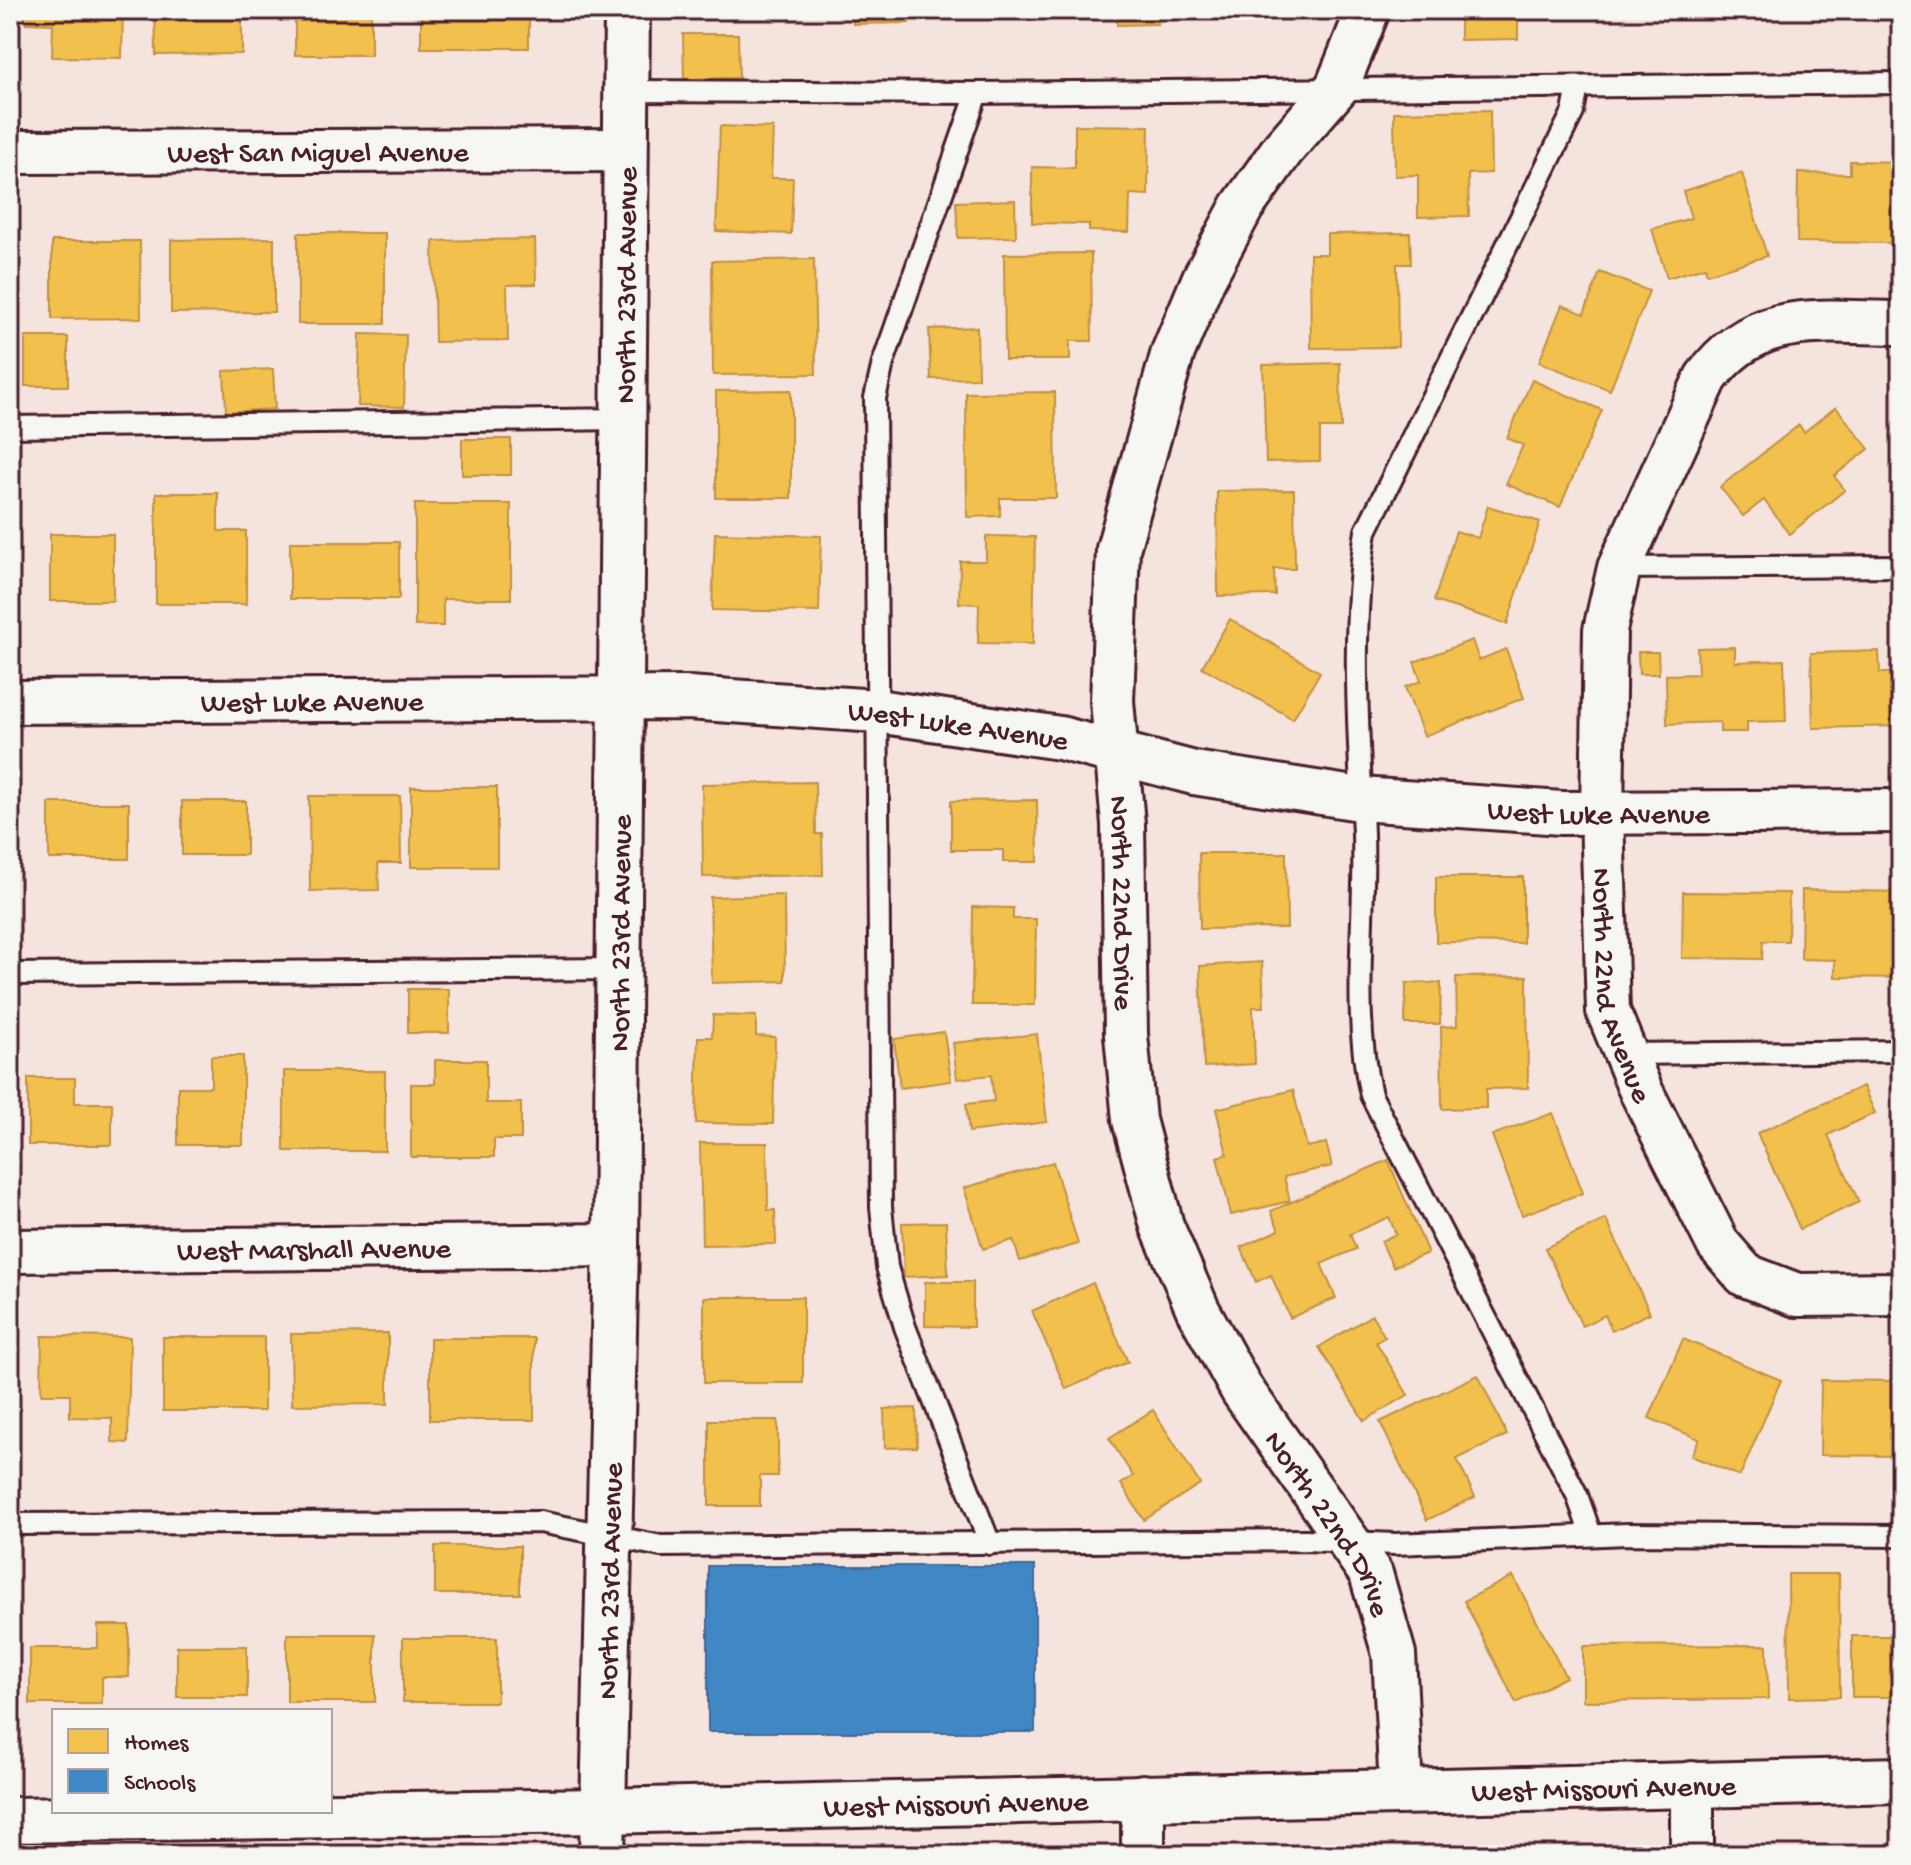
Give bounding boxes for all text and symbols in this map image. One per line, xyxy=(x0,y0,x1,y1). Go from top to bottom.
street label: West San Miguel Avenue xyxy=(167,138,469,173)
street label: North 23rd Avenue xyxy=(610,166,648,404)
street label: West Luke Avenue xyxy=(201,687,424,723)
street label: West Luke Avenue xyxy=(847,696,1072,762)
street label: North 22nd Drive xyxy=(1099,794,1139,1011)
street label: West Luke Avenue xyxy=(1486,795,1711,835)
street label: North 23rd Avenue xyxy=(605,814,642,1052)
street label: North 22nd Avenue xyxy=(1582,867,1657,1110)
street label: West Marshall Avenue xyxy=(177,1234,452,1271)
street label: North 22nd Drive xyxy=(1254,1426,1396,1622)
street label: North 23rd Avenue xyxy=(593,1462,633,1700)
legend xyxy=(52,1709,332,1813)
text: Homes xyxy=(124,1730,190,1759)
text: Schools xyxy=(124,1770,196,1799)
street label: West Missouri Avenue xyxy=(1471,1771,1737,1812)
street label: West Missouri Avenue xyxy=(823,1786,1089,1828)

